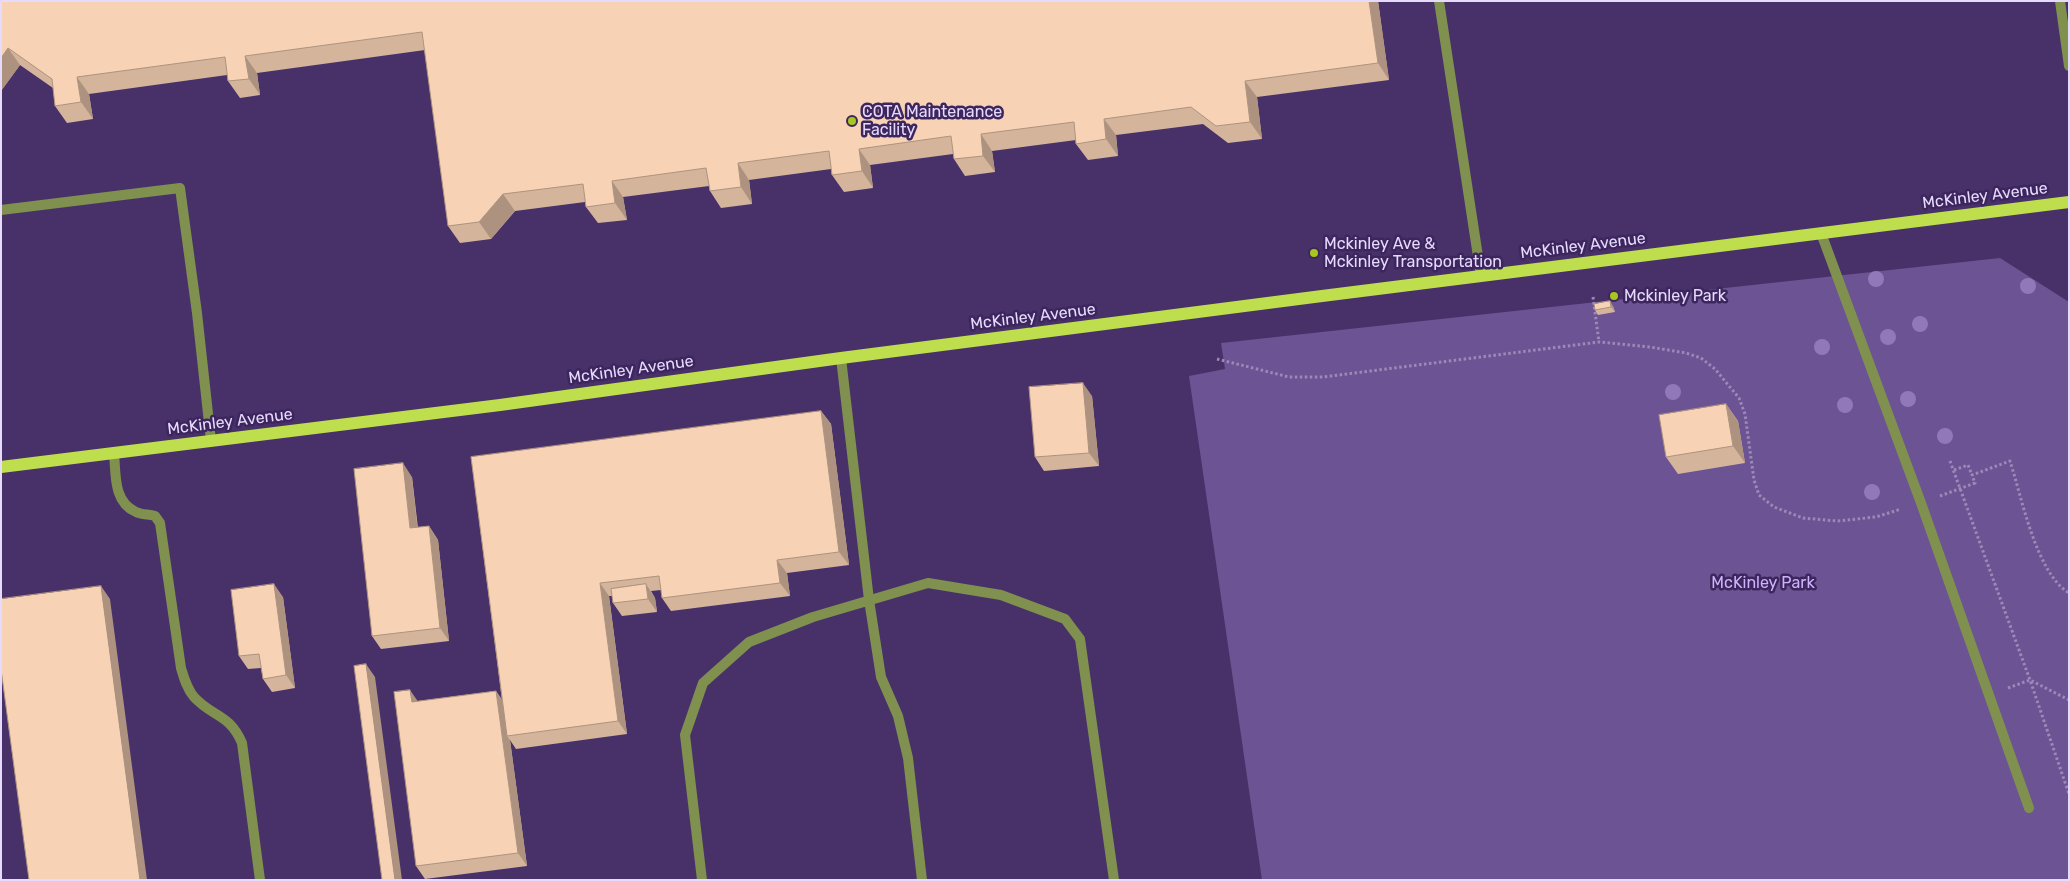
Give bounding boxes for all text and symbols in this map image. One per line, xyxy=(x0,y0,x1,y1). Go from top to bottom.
place label: COTA Maintenance Facility xyxy=(862,102,1002,140)
marker: COTA Maintenance Facility xyxy=(846,115,858,127)
street label: McKinley Avenue xyxy=(1921,179,2049,213)
street label: McKinley Avenue xyxy=(1519,229,1647,263)
place label: Mckinley Ave & Mckinley Transportation xyxy=(1324,234,1502,272)
marker: Mckinley Ave & Mckinley Transportation xyxy=(1308,247,1320,259)
place label: Mckinley Park xyxy=(1624,286,1726,306)
marker: Mckinley Park xyxy=(1608,290,1620,302)
street label: McKinley Avenue xyxy=(969,300,1097,334)
street label: McKinley Avenue xyxy=(567,352,695,388)
street label: McKinley Avenue xyxy=(166,405,294,439)
park label: McKinley Park xyxy=(1711,573,1815,593)

